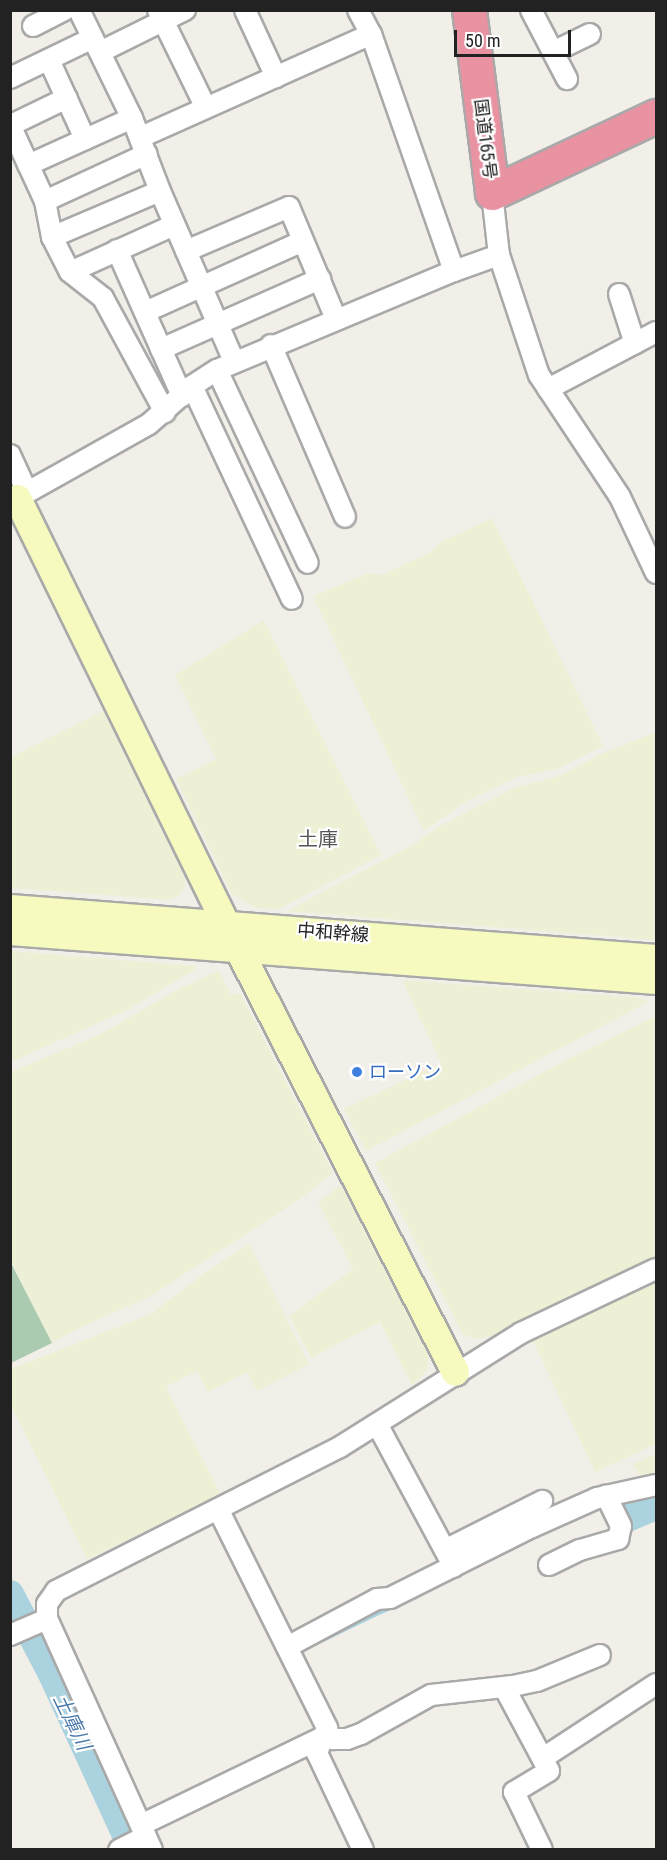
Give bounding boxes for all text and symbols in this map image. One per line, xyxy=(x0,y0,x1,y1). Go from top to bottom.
scale bar xyxy=(457,18,574,56)
text: 50 m xyxy=(465,30,500,51)
street label: 国道165号 xyxy=(469,98,501,180)
district label: 土庫 xyxy=(298,827,338,851)
street label: 中和幹線 xyxy=(296,920,370,946)
place label: ローソン xyxy=(369,1061,441,1083)
marker: ローソン xyxy=(350,1065,364,1079)
water label: 土庫川 xyxy=(48,1690,96,1754)

